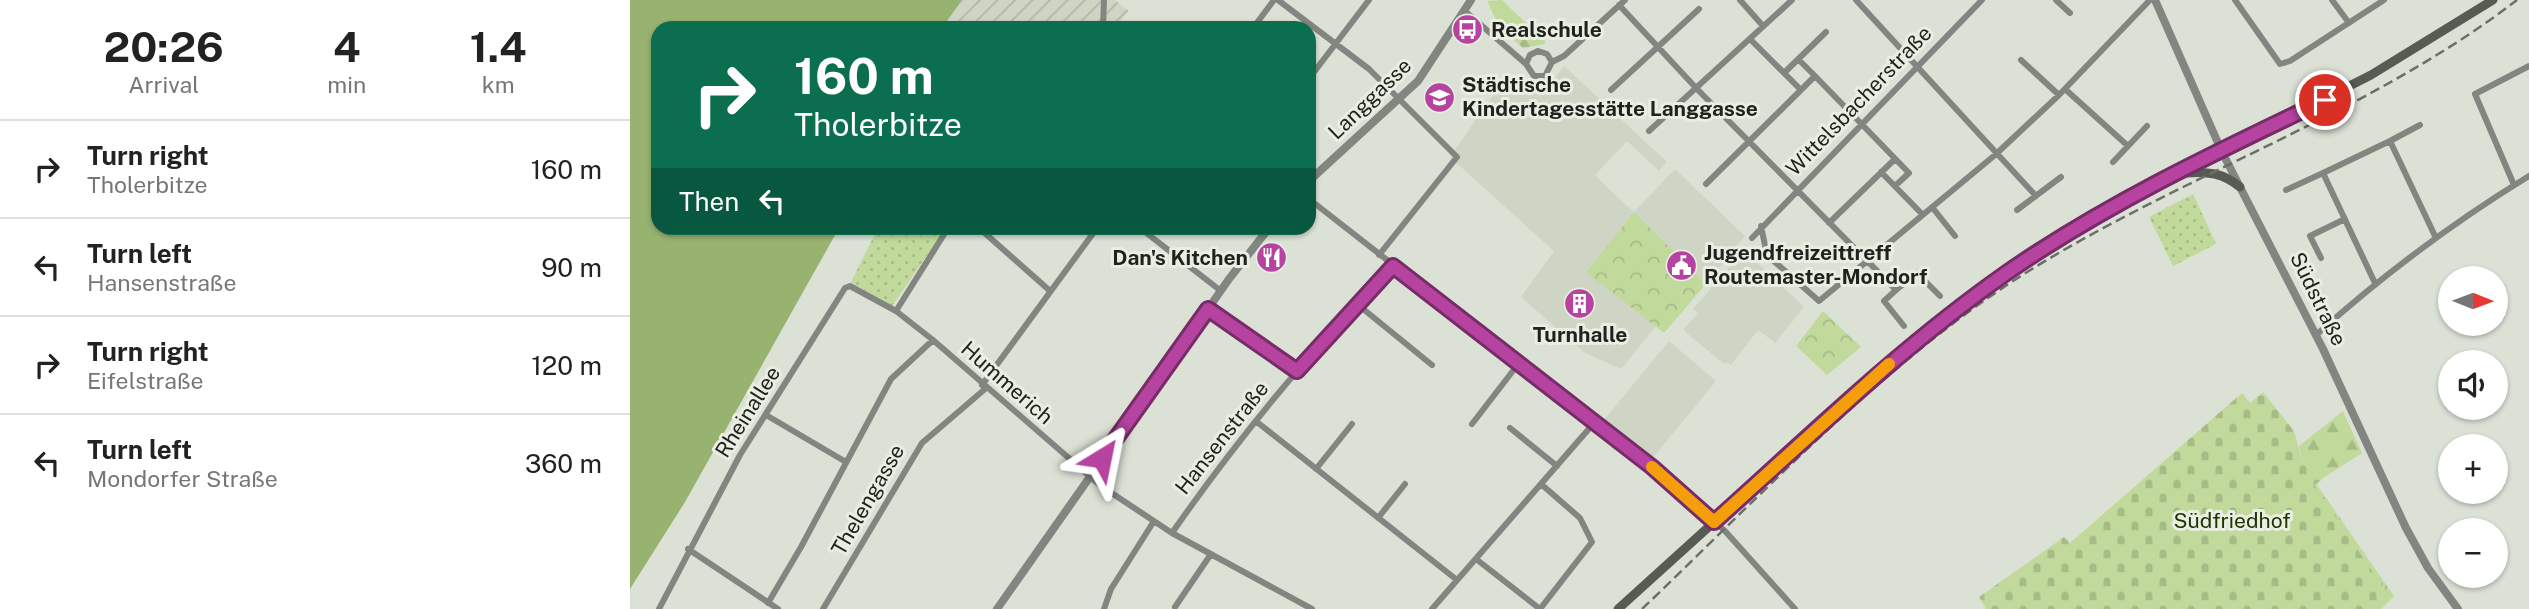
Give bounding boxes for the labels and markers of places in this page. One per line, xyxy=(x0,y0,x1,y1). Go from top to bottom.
bus stop icon: Realschule xyxy=(1451,13,1485,47)
place label: Realschule xyxy=(1491,17,1602,42)
pin xyxy=(2295,70,2355,130)
place label: Städtische Kindertagesstätte Langgasse xyxy=(1462,72,1758,121)
school or university icon: Städtische Kindertagesstätte Langgasse xyxy=(1422,80,1456,114)
place label: Jugendfreizeittreff Routemaster-Mondorf xyxy=(1704,240,1927,289)
restaurant icon: Dan's Kitchen xyxy=(1254,241,1288,275)
place label: Dan's Kitchen xyxy=(1112,245,1248,270)
public building icon: Jugendfreizeittreff Routemaster-Mondorf xyxy=(1664,248,1698,282)
building icon: Turnhalle xyxy=(1563,286,1597,320)
place label: Turnhalle xyxy=(1533,322,1627,347)

